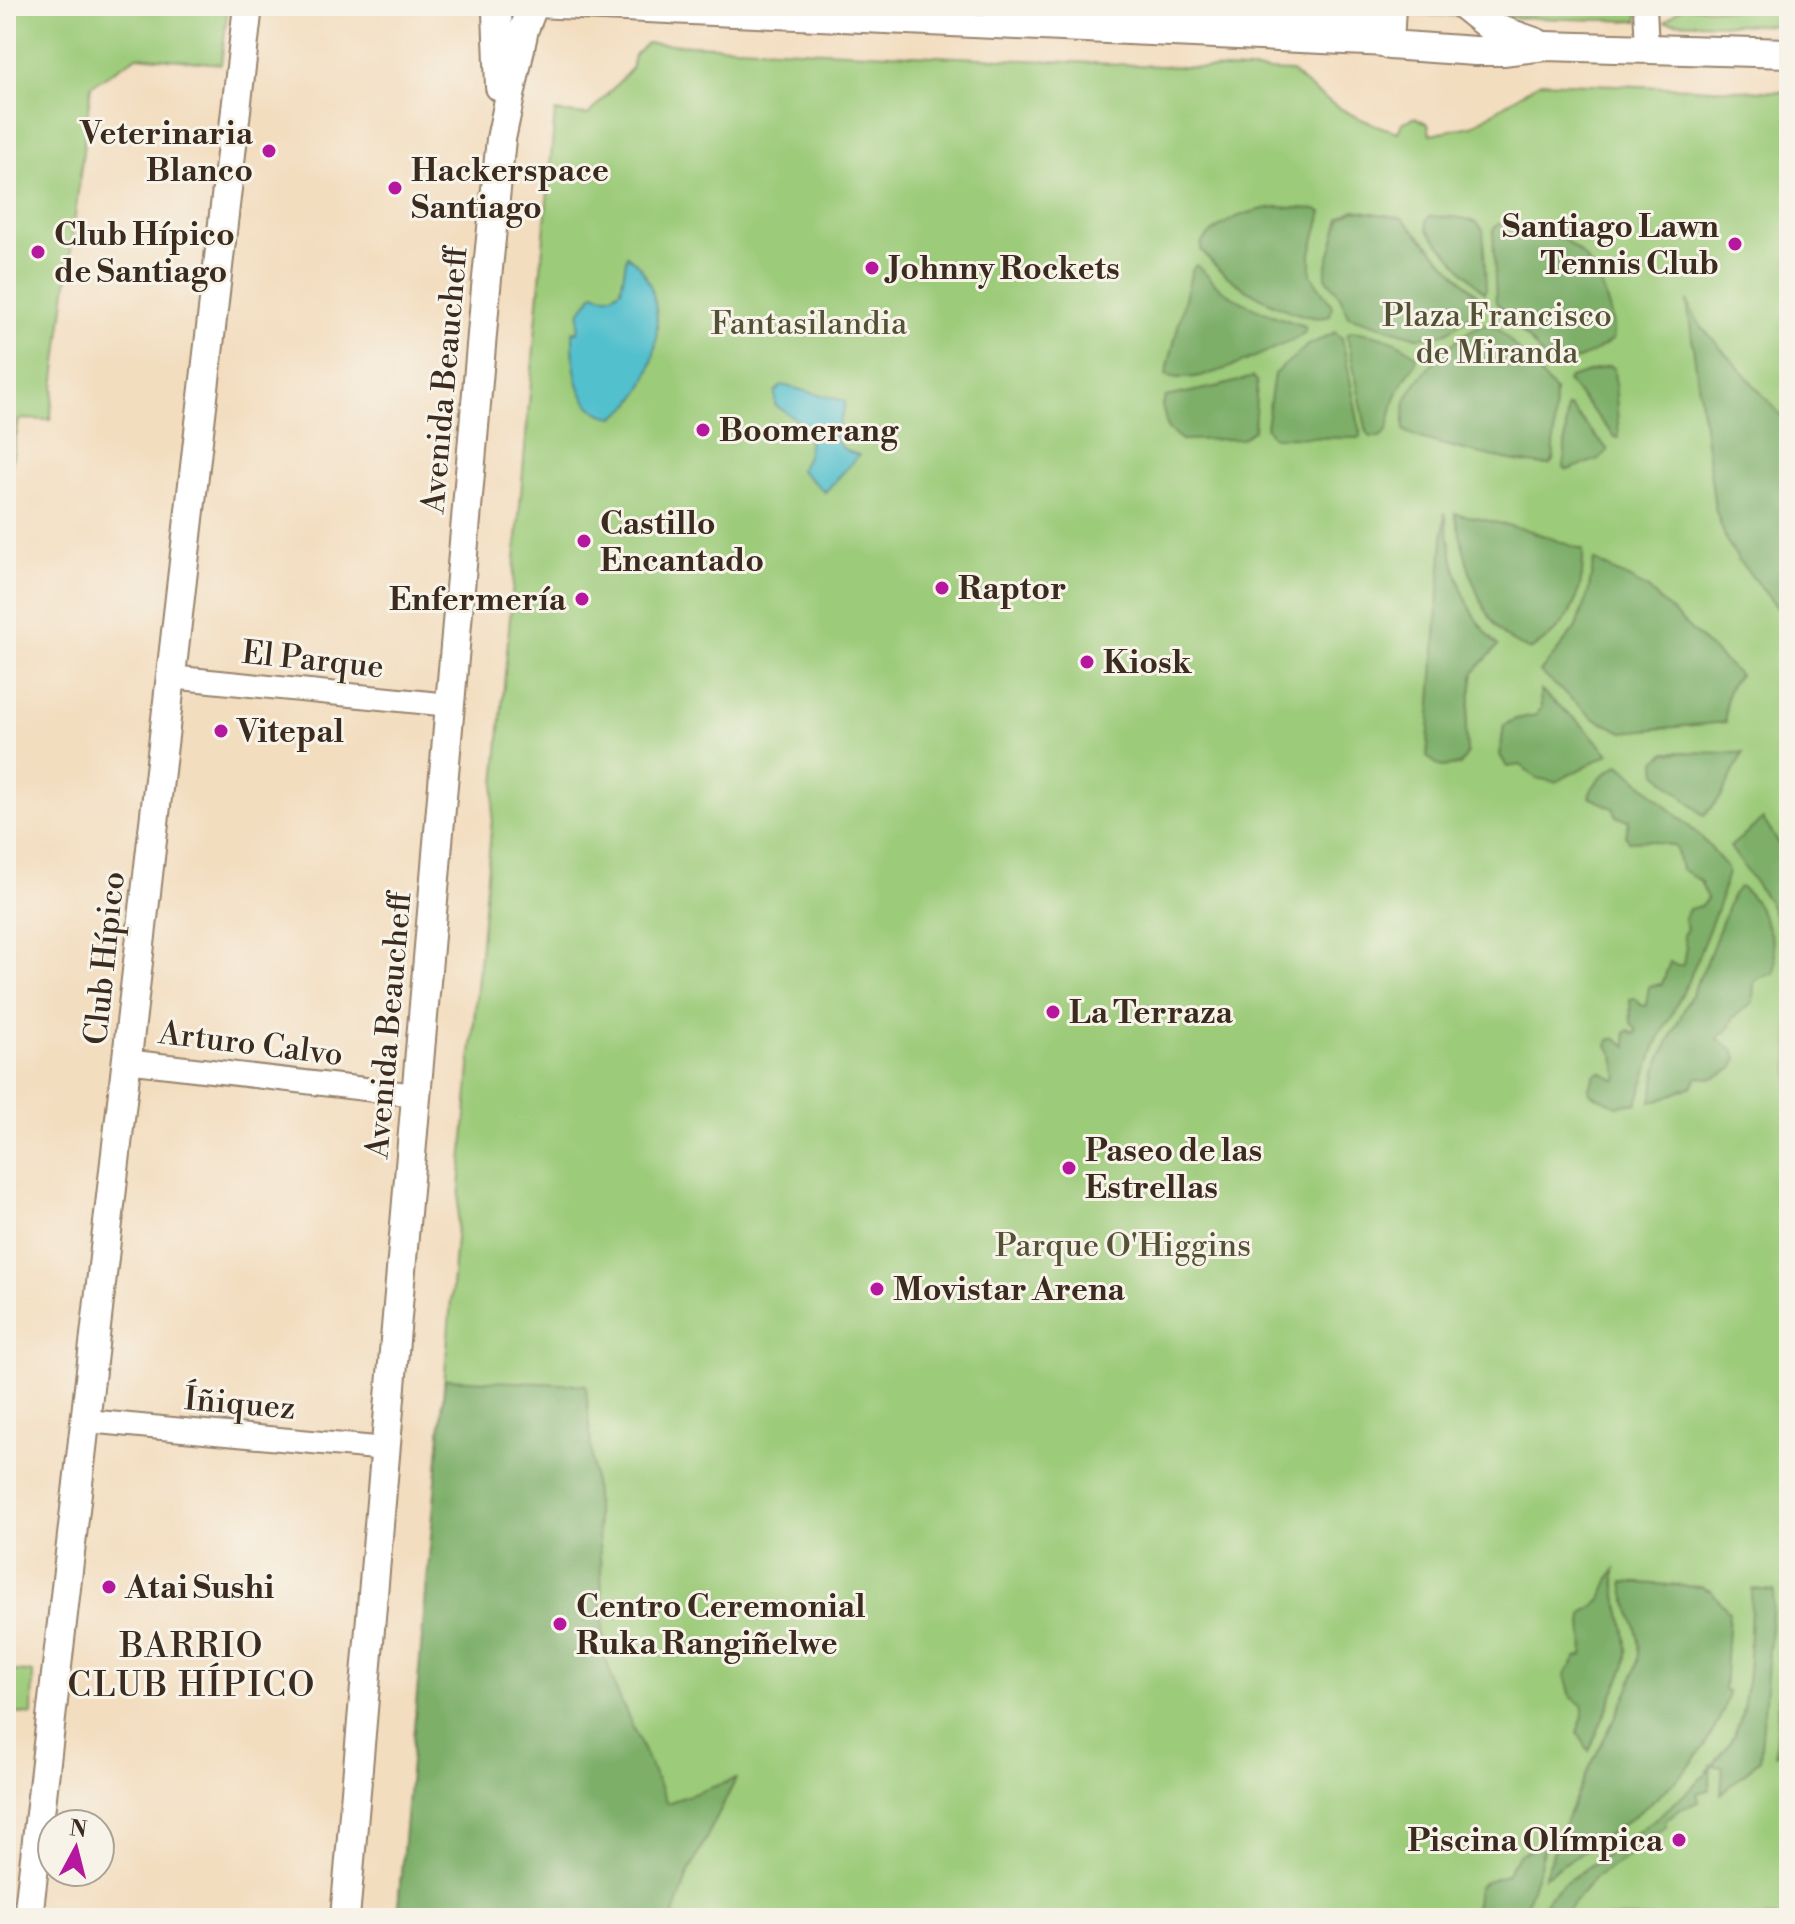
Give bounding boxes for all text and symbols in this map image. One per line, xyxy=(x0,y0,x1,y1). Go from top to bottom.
place label: Veterinaria Blanco xyxy=(79,114,254,191)
marker: Veterinaria Blanco xyxy=(260,142,278,160)
place label: Hackerspace Santiago xyxy=(411,151,609,228)
marker: Hackerspace Santiago xyxy=(386,179,404,197)
place label: Santiago Lawn Tennis Club xyxy=(1502,207,1719,284)
place label: Club Hípico de Santiago xyxy=(54,215,235,292)
marker: Santiago Lawn Tennis Club xyxy=(1726,235,1744,253)
marker: Club Hípico de Santiago xyxy=(29,243,47,261)
street label: Avenida Beaucheff xyxy=(413,244,477,516)
place label: Johnny Rockets xyxy=(884,249,1120,289)
marker: Johnny Rockets xyxy=(863,259,881,277)
park label: Plaza Francisco de Miranda xyxy=(1382,296,1612,373)
park label: Fantasilandia xyxy=(711,304,908,344)
place label: Boomerang xyxy=(719,411,899,451)
marker: Boomerang xyxy=(694,421,712,439)
place label: Castillo Encantado xyxy=(600,504,764,581)
marker: Castillo Encantado xyxy=(575,532,593,550)
place label: Raptor xyxy=(958,569,1066,609)
marker: Raptor xyxy=(933,579,951,597)
place label: Enfermería xyxy=(389,580,567,620)
marker: Enfermería xyxy=(573,590,591,608)
street label: El Parque xyxy=(240,633,386,687)
place label: Kiosk xyxy=(1103,643,1193,683)
marker: Kiosk xyxy=(1078,653,1096,671)
place label: Vitepal xyxy=(236,712,345,752)
marker: Vitepal xyxy=(212,722,230,740)
street label: Club Hípico xyxy=(76,870,134,1047)
street label: Avenida Beaucheff xyxy=(357,889,421,1161)
place label: La Terraza xyxy=(1069,993,1234,1033)
marker: La Terraza xyxy=(1044,1003,1062,1021)
street label: Arturo Calvo xyxy=(155,1013,345,1075)
place label: Paseo de las Estrellas xyxy=(1085,1131,1262,1208)
marker: Paseo de las Estrellas xyxy=(1060,1159,1078,1177)
park label: Parque O'Higgins xyxy=(995,1226,1251,1266)
place label: Movistar Arena xyxy=(893,1270,1126,1310)
marker: Movistar Arena xyxy=(868,1280,886,1298)
street label: Íñiquez xyxy=(183,1377,297,1429)
place label: Atai Sushi xyxy=(124,1568,274,1608)
marker: Atai Sushi xyxy=(100,1578,118,1596)
place label: Centro Ceremonial Ruka Rangiñelwe xyxy=(576,1587,866,1664)
marker: Centro Ceremonial Ruka Rangiñelwe xyxy=(551,1615,569,1633)
district label: BARRIO CLUB HÍPICO xyxy=(68,1626,316,1707)
north arrow xyxy=(36,1808,116,1888)
text: N xyxy=(68,1815,89,1844)
place label: Piscina Olímpica xyxy=(1407,1821,1664,1861)
marker: Piscina Olímpica xyxy=(1670,1831,1688,1849)

